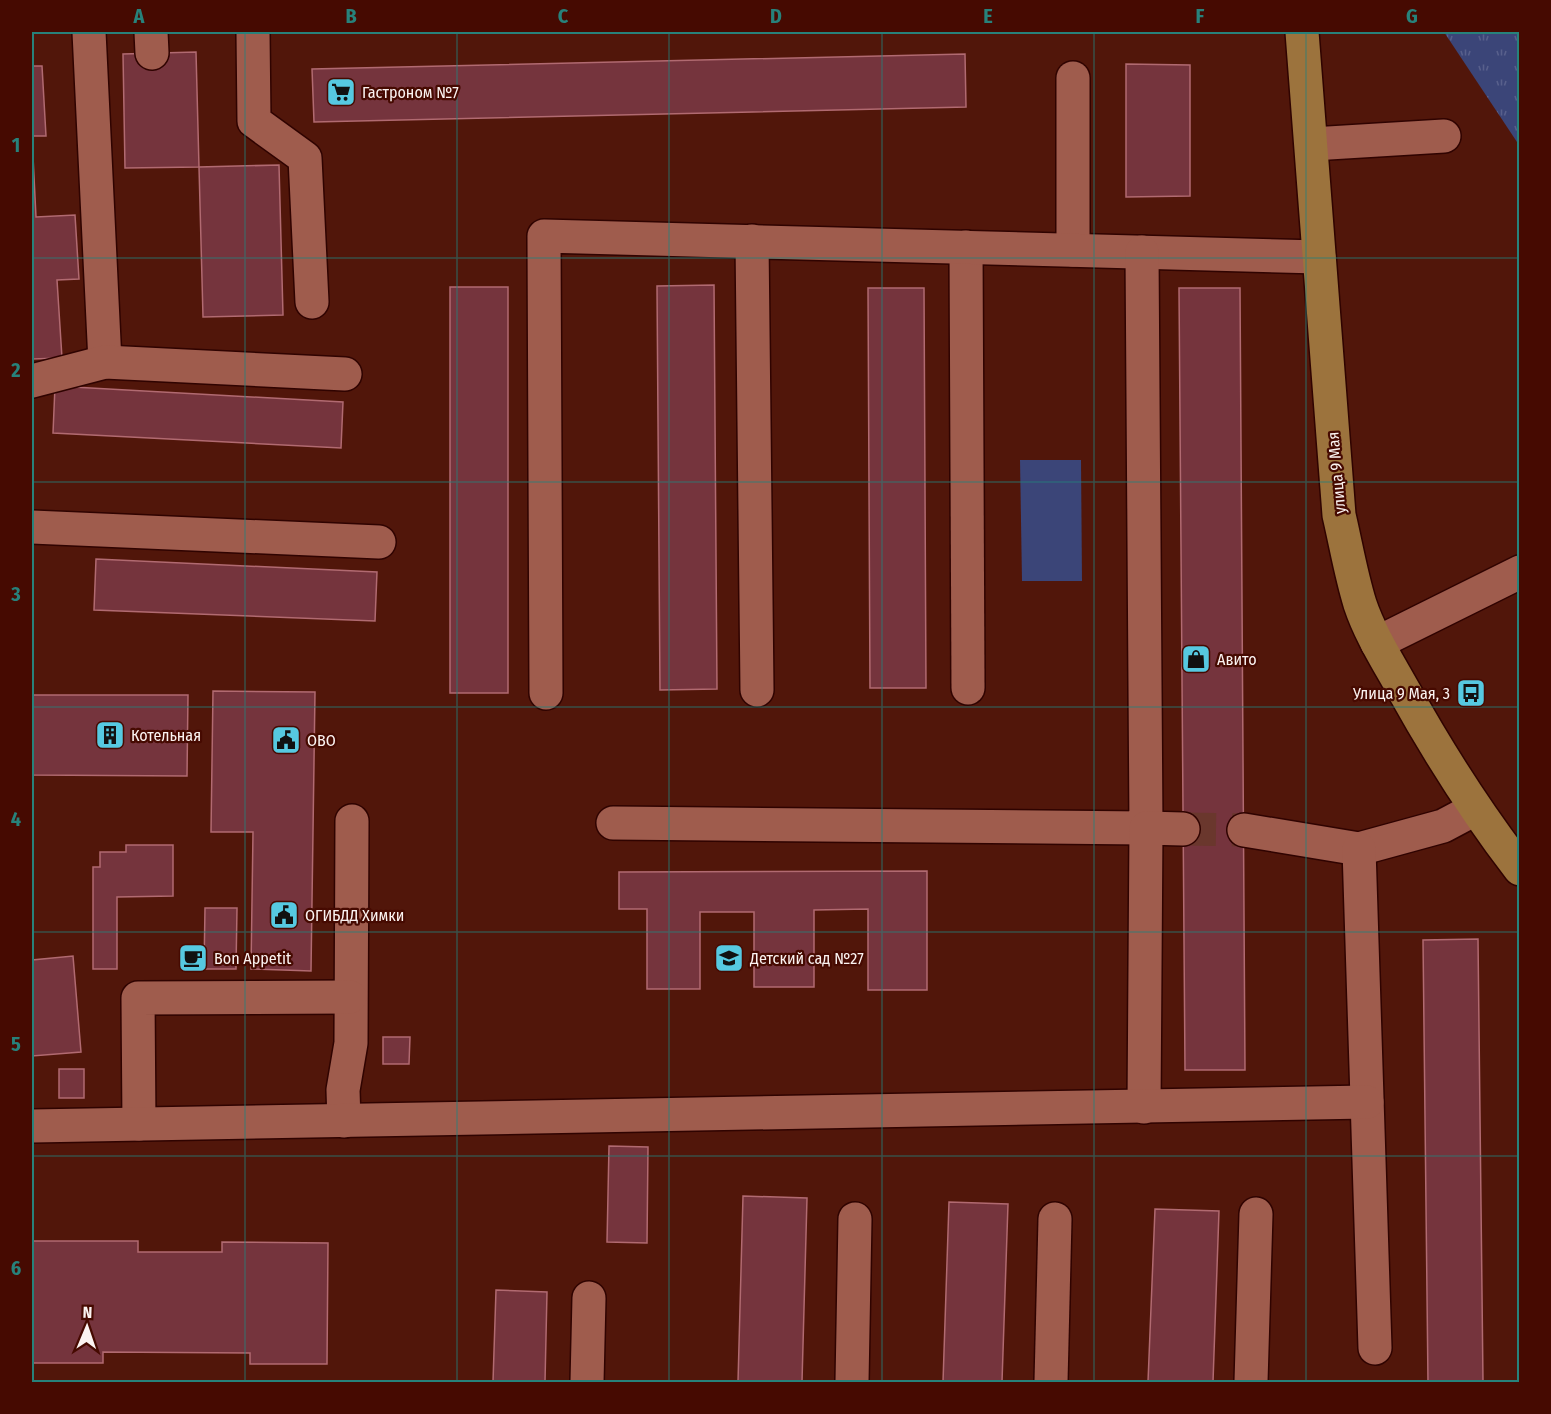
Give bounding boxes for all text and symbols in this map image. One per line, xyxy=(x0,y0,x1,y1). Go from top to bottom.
text: A xyxy=(133,4,146,28)
text: B xyxy=(345,4,357,28)
text: C xyxy=(558,4,569,28)
text: D xyxy=(770,4,782,28)
text: E xyxy=(983,4,993,28)
text: F xyxy=(1196,4,1205,28)
text: G xyxy=(1406,4,1418,28)
supermarket icon: Гастроном №7 xyxy=(325,76,357,108)
place label: Гастроном №7 xyxy=(362,83,459,102)
text: 1 xyxy=(12,133,20,157)
text: 2 xyxy=(10,358,21,382)
street label: улица 9 Мая xyxy=(1323,431,1350,515)
text: 3 xyxy=(10,582,21,606)
shop icon: Авито xyxy=(1180,643,1212,675)
place label: Авито xyxy=(1217,650,1257,669)
bus stop icon: Улица 9 Мая, 3 xyxy=(1455,677,1487,709)
place label: Улица 9 Мая, 3 xyxy=(1352,684,1450,703)
building icon: Котельная xyxy=(94,719,126,751)
public building icon: ОВО xyxy=(270,724,302,756)
place label: Котельная xyxy=(131,726,201,745)
place label: ОВО xyxy=(307,731,336,750)
text: 4 xyxy=(11,807,21,831)
public building icon: ОГИБДД Химки xyxy=(268,899,300,931)
place label: ОГИБДД Химки xyxy=(305,906,404,925)
cafe icon: Bon Appetit xyxy=(177,942,209,974)
school or university icon: Детский сад №27 xyxy=(713,942,745,974)
place label: Bon Appetit xyxy=(214,949,292,968)
place label: Детский сад №27 xyxy=(749,949,864,968)
text: 5 xyxy=(11,1032,21,1056)
text: 6 xyxy=(11,1256,21,1280)
north arrow xyxy=(57,1297,117,1357)
text: N xyxy=(82,1303,93,1322)

